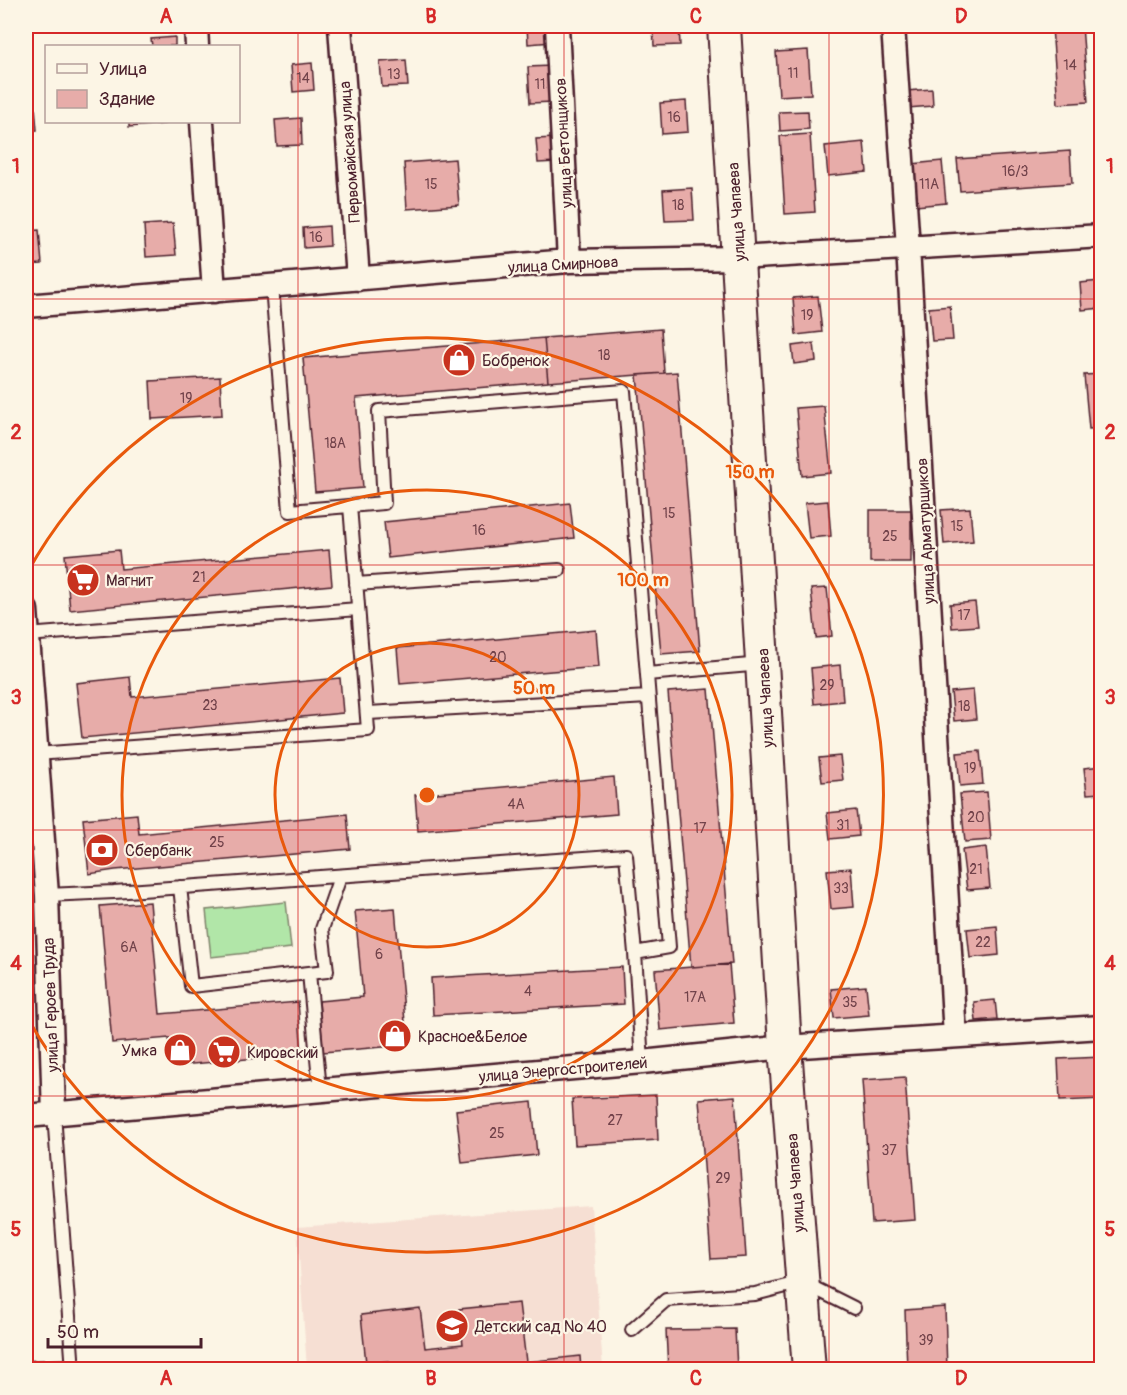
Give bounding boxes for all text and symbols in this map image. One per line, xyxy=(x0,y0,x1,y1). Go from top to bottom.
text: A xyxy=(160,4,173,29)
text: B xyxy=(425,4,437,29)
text: C xyxy=(690,4,702,29)
text: D xyxy=(955,4,968,29)
legend xyxy=(45,45,240,123)
house number: 14 xyxy=(1063,57,1077,74)
text: Улица xyxy=(99,58,147,81)
house number: 11 xyxy=(788,65,798,82)
house number: 13 xyxy=(387,66,401,83)
house number: 14 xyxy=(296,70,310,87)
house number: 11 xyxy=(535,76,545,93)
street label: улица Бетонщиков xyxy=(551,77,577,209)
street label: Первомайская улица xyxy=(335,80,365,223)
text: Здание xyxy=(99,88,155,111)
house number: 16 xyxy=(667,109,681,126)
text: 1 xyxy=(12,154,20,179)
text: 1 xyxy=(1106,154,1114,179)
street label: улица Чапаева xyxy=(724,162,751,263)
house number: 16/3 xyxy=(1002,163,1028,180)
house number: 15 xyxy=(424,176,438,193)
house number: 11А xyxy=(919,176,939,193)
house number: 18 xyxy=(672,197,684,214)
house number: 16 xyxy=(309,229,323,246)
street label: улица Смирнова xyxy=(506,252,619,278)
house number: 19 xyxy=(801,307,813,324)
shop icon: Бобренок xyxy=(441,342,477,378)
house number: 18 xyxy=(598,347,610,364)
place label: Бобренок xyxy=(482,351,550,371)
house number: 19 xyxy=(180,390,192,407)
text: 2 xyxy=(10,420,22,445)
text: 2 xyxy=(1104,420,1116,445)
house number: 18А xyxy=(324,435,346,452)
street label: улица Арматурщиков xyxy=(912,457,940,606)
text: 150 m xyxy=(726,461,775,484)
house number: 15 xyxy=(662,505,676,522)
house number: 15 xyxy=(950,518,964,535)
house number: 16 xyxy=(472,522,486,539)
house number: 25 xyxy=(882,528,898,545)
supermarket icon: Магнит xyxy=(65,562,101,598)
house number: 21 xyxy=(192,569,206,586)
text: 100 m xyxy=(617,569,669,592)
place label: Магнит xyxy=(106,571,154,591)
house number: 17 xyxy=(958,607,971,624)
street label: улица Чапаева xyxy=(753,648,779,749)
house number: 20 xyxy=(489,649,507,666)
text: 50 m xyxy=(513,677,555,700)
house number: 29 xyxy=(819,677,835,694)
text: 3 xyxy=(10,685,22,710)
text: 3 xyxy=(1104,685,1116,710)
house number: 23 xyxy=(202,697,218,714)
house number: 18 xyxy=(958,698,970,715)
house number: 19 xyxy=(964,760,976,777)
centre of rings xyxy=(417,785,437,805)
house number: 4А xyxy=(507,796,525,813)
house number: 20 xyxy=(967,809,985,826)
house number: 31 xyxy=(836,817,850,834)
house number: 17 xyxy=(694,820,707,837)
bank icon: Сбербанк xyxy=(84,832,120,868)
house number: 25 xyxy=(209,834,225,851)
place label: Сбербанк xyxy=(125,841,192,861)
house number: 21 xyxy=(969,861,983,878)
house number: 33 xyxy=(833,880,849,897)
house number: 22 xyxy=(975,934,991,951)
street label: улица Героев Труда xyxy=(39,937,63,1074)
house number: 6А xyxy=(120,939,138,956)
house number: 6 xyxy=(375,946,383,963)
text: 4 xyxy=(10,951,22,976)
text: 4 xyxy=(1104,951,1116,976)
house number: 4 xyxy=(524,983,532,1000)
house number: 17А xyxy=(684,989,706,1006)
house number: 35 xyxy=(842,994,858,1011)
shop icon: Красное&Белое xyxy=(377,1018,413,1054)
place label: Красное&Белое xyxy=(418,1027,527,1047)
shop icon: Умка xyxy=(162,1032,198,1068)
supermarket icon: Кировский xyxy=(206,1034,242,1070)
place label: Умка xyxy=(121,1041,157,1061)
place label: Кировский xyxy=(247,1043,319,1063)
street label: улица Энергостроителей xyxy=(477,1053,648,1087)
house number: 27 xyxy=(607,1112,623,1129)
house number: 25 xyxy=(489,1125,505,1142)
street label: улица Чапаева xyxy=(783,1133,810,1234)
house number: 37 xyxy=(881,1142,897,1159)
house number: 29 xyxy=(715,1170,731,1187)
text: 5 xyxy=(11,1217,22,1242)
text: 5 xyxy=(1105,1217,1116,1242)
school or university icon: Детский сад № 40 xyxy=(434,1308,470,1344)
scale bar xyxy=(48,1311,201,1349)
place label: Детский сад № 40 xyxy=(474,1317,607,1337)
text: 50 m xyxy=(57,1321,99,1344)
house number: 39 xyxy=(918,1332,934,1349)
text: A xyxy=(160,1366,173,1391)
text: B xyxy=(425,1366,437,1391)
text: C xyxy=(690,1366,702,1391)
text: D xyxy=(955,1366,968,1391)

